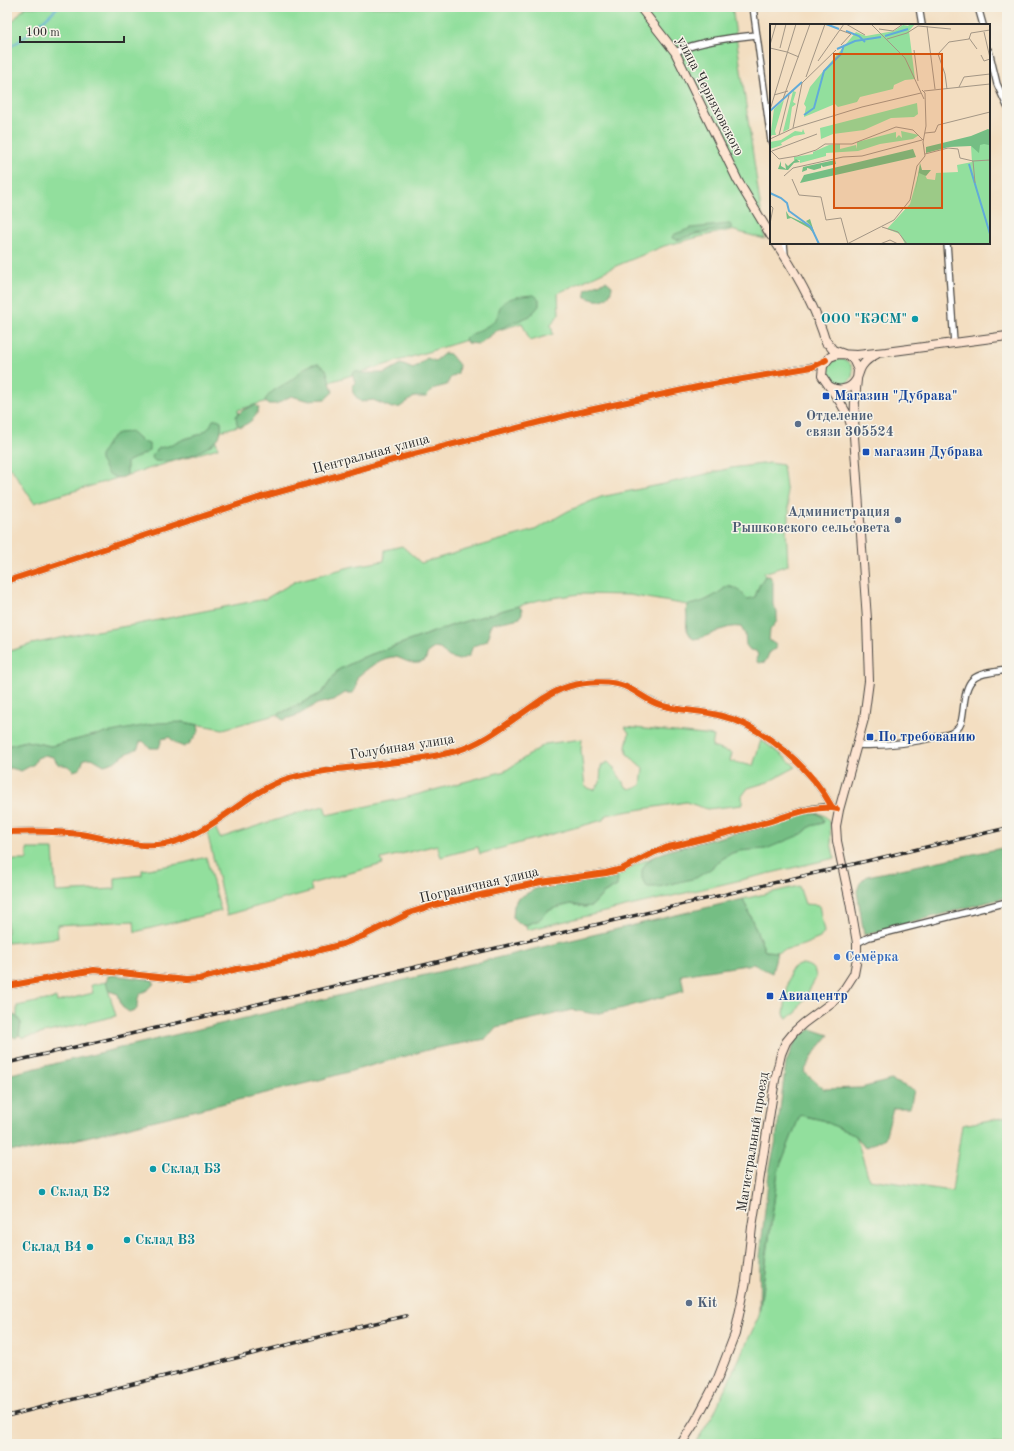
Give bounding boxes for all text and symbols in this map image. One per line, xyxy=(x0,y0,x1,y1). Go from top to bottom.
scale bar xyxy=(20,18,124,44)
inset map xyxy=(770,24,990,244)
text: 100 m xyxy=(26,27,60,39)
street label: улица Черняховского xyxy=(674,34,746,158)
place label: ООО "КЭСМ" xyxy=(821,312,907,326)
marker: ООО "КЭСМ" xyxy=(910,314,920,324)
place label: Магазин "Дубрава" xyxy=(834,389,957,403)
marker: Магазин "Дубрава" xyxy=(821,391,831,401)
place label: Отделение связи 305524 xyxy=(806,409,894,439)
marker: Отделение связи 305524 xyxy=(793,419,803,429)
street label: Центральная улица xyxy=(311,432,431,476)
place label: магазин Дубрава xyxy=(874,445,983,459)
marker: магазин Дубрава xyxy=(861,447,871,457)
place label: Администрация Рышковского сельсовета xyxy=(732,505,890,535)
marker: Администрация Рышковского сельсовета xyxy=(893,515,903,525)
place label: По требованию xyxy=(878,730,976,744)
street label: Голубиная улица xyxy=(349,732,455,762)
marker: По требованию xyxy=(865,732,875,742)
street label: Пограничная улица xyxy=(418,864,540,906)
place label: Семёрка xyxy=(845,950,899,964)
marker: Семёрка xyxy=(832,952,842,962)
place label: Авиацентр xyxy=(778,989,848,1003)
marker: Авиацентр xyxy=(765,991,775,1001)
street label: Магистральный проезд xyxy=(735,1071,771,1213)
place label: Склад Б3 xyxy=(161,1162,221,1176)
marker: Склад Б3 xyxy=(148,1164,158,1174)
place label: Склад Б2 xyxy=(50,1185,110,1199)
marker: Склад Б2 xyxy=(37,1187,47,1197)
place label: Склад В3 xyxy=(135,1233,195,1247)
marker: Склад В3 xyxy=(122,1235,132,1245)
place label: Склад В4 xyxy=(22,1240,82,1254)
marker: Склад В4 xyxy=(85,1242,95,1252)
place label: Kit xyxy=(697,1296,717,1310)
marker: Kit xyxy=(684,1298,694,1308)

